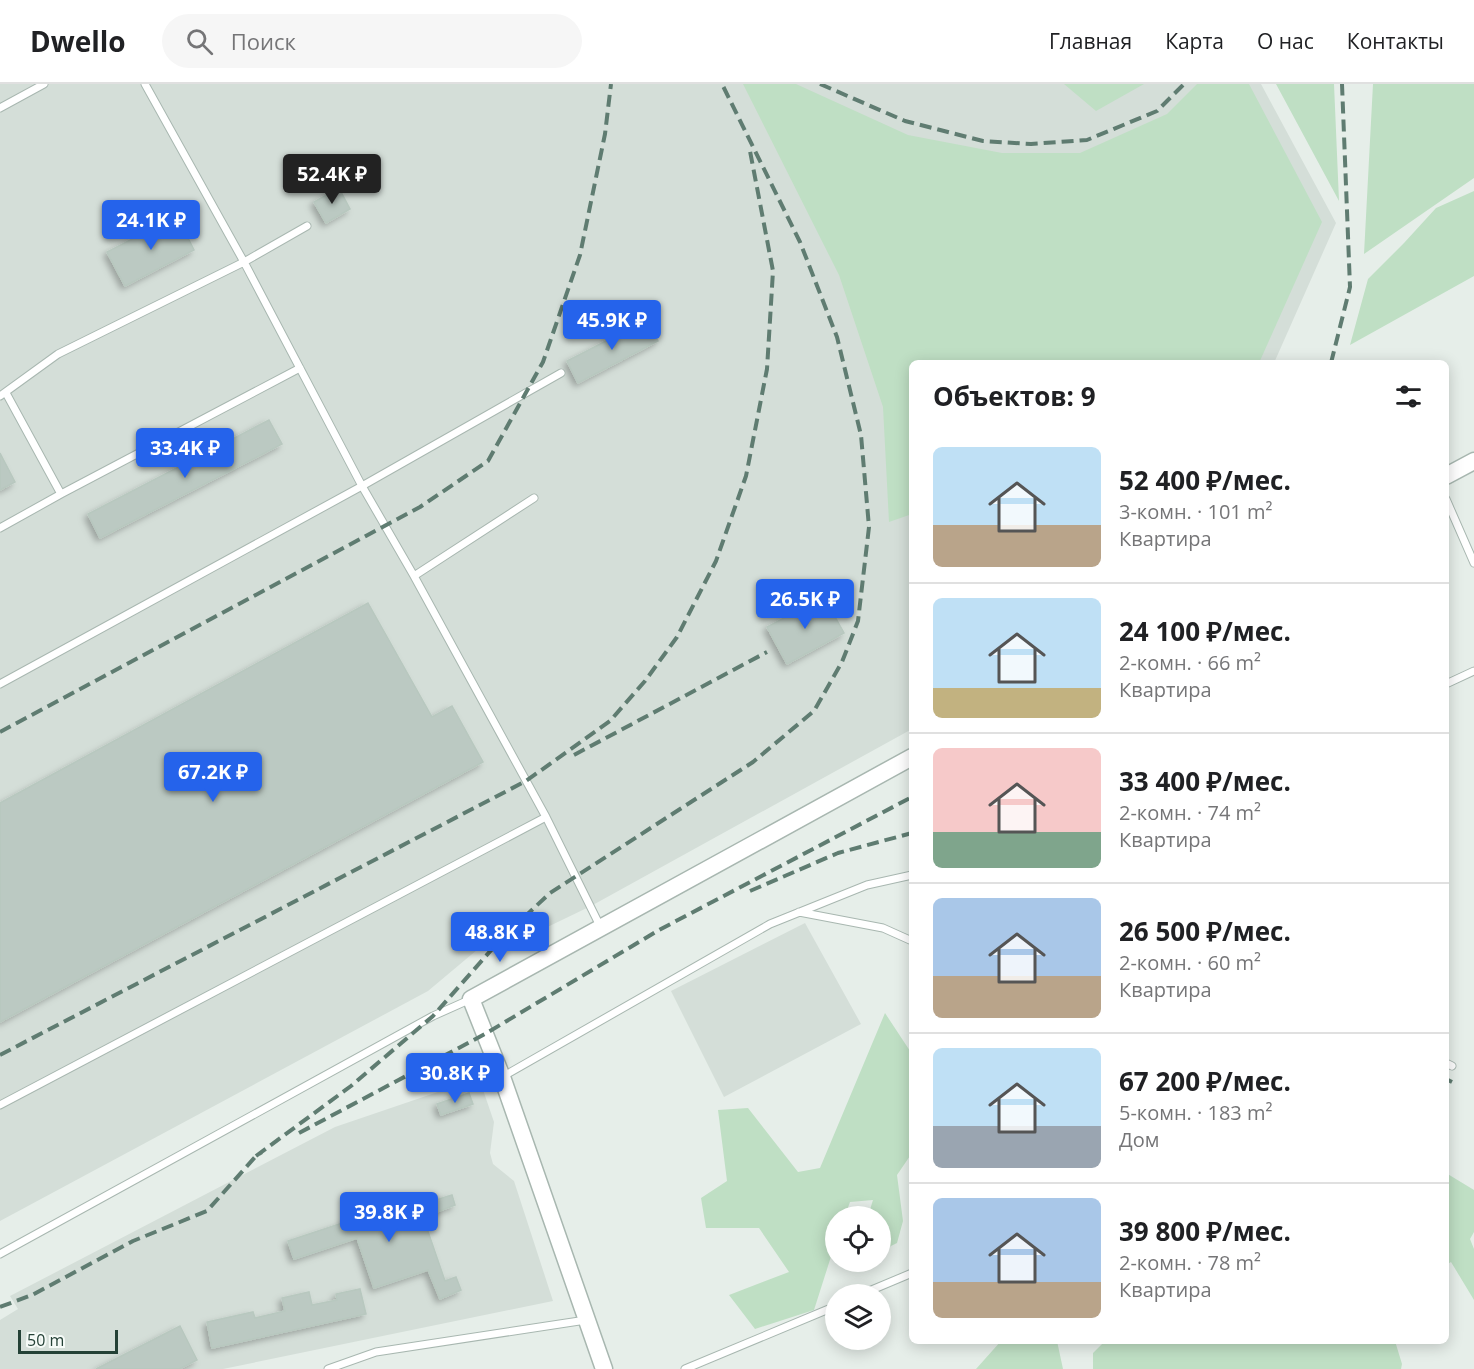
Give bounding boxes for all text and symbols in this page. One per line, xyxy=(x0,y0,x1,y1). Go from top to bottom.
search box xyxy=(162,14,582,68)
text: Dwello xyxy=(30,22,126,60)
icon: search xyxy=(183,25,216,58)
text: Поиск xyxy=(231,26,296,56)
text: Главная xyxy=(1049,27,1132,55)
text: Карта xyxy=(1165,27,1224,55)
text: О нас xyxy=(1257,27,1314,55)
text: Контакты xyxy=(1347,27,1444,55)
pin: 52.4K ₽ xyxy=(277,154,387,205)
text: 52.4K ₽ xyxy=(297,160,367,187)
pin: 24.1K ₽ xyxy=(96,200,206,251)
text: 24.1K ₽ xyxy=(116,206,186,233)
pin: 45.9K ₽ xyxy=(557,300,667,351)
text: 45.9K ₽ xyxy=(577,306,647,333)
text: Объектов: 9 xyxy=(933,378,1096,414)
icon: filters xyxy=(1392,380,1425,413)
pin: 33.4K ₽ xyxy=(130,428,240,479)
text: 33.4K ₽ xyxy=(150,434,220,461)
text: 52 400 ₽/мес. xyxy=(1119,462,1291,498)
icon: home xyxy=(981,471,1053,543)
text: 3-комн. · 101 m² xyxy=(1119,498,1272,525)
text: Квартира xyxy=(1119,525,1212,552)
pin: 26.5K ₽ xyxy=(750,579,860,630)
text: 26.5K ₽ xyxy=(770,585,840,612)
text: 24 100 ₽/мес. xyxy=(1119,613,1291,649)
icon: home xyxy=(981,622,1053,694)
text: 2-комн. · 66 m² xyxy=(1119,649,1261,676)
text: Квартира xyxy=(1119,676,1212,703)
pin: 67.2K ₽ xyxy=(158,752,268,803)
text: 67.2K ₽ xyxy=(178,758,248,785)
text: 33 400 ₽/мес. xyxy=(1119,763,1291,799)
icon: home xyxy=(981,772,1053,844)
text: 2-комн. · 74 m² xyxy=(1119,799,1261,826)
text: Квартира xyxy=(1119,826,1212,853)
pin: 48.8K ₽ xyxy=(445,912,555,963)
text: 26 500 ₽/мес. xyxy=(1119,913,1291,949)
text: 48.8K ₽ xyxy=(465,918,535,945)
icon: home xyxy=(981,922,1053,994)
text: 2-комн. · 60 m² xyxy=(1119,949,1261,976)
text: Квартира xyxy=(1119,976,1212,1003)
pin: 30.8K ₽ xyxy=(400,1053,510,1104)
text: 30.8K ₽ xyxy=(420,1059,490,1086)
text: 67 200 ₽/мес. xyxy=(1119,1063,1291,1099)
icon: home xyxy=(981,1072,1053,1144)
text: 5-комн. · 183 m² xyxy=(1119,1099,1272,1126)
text: Дом xyxy=(1119,1126,1159,1153)
pin: 39.8K ₽ xyxy=(334,1192,444,1243)
text: 39.8K ₽ xyxy=(354,1198,424,1225)
map controls xyxy=(825,1206,891,1350)
button: locate xyxy=(825,1206,891,1272)
text: 39 800 ₽/мес. xyxy=(1119,1213,1291,1249)
icon: home xyxy=(981,1222,1053,1294)
text: 2-комн. · 78 m² xyxy=(1119,1249,1261,1276)
text: Квартира xyxy=(1119,1276,1212,1303)
button: layers xyxy=(825,1284,891,1350)
scale bar xyxy=(18,1327,118,1354)
text: 50 m xyxy=(27,1329,64,1351)

